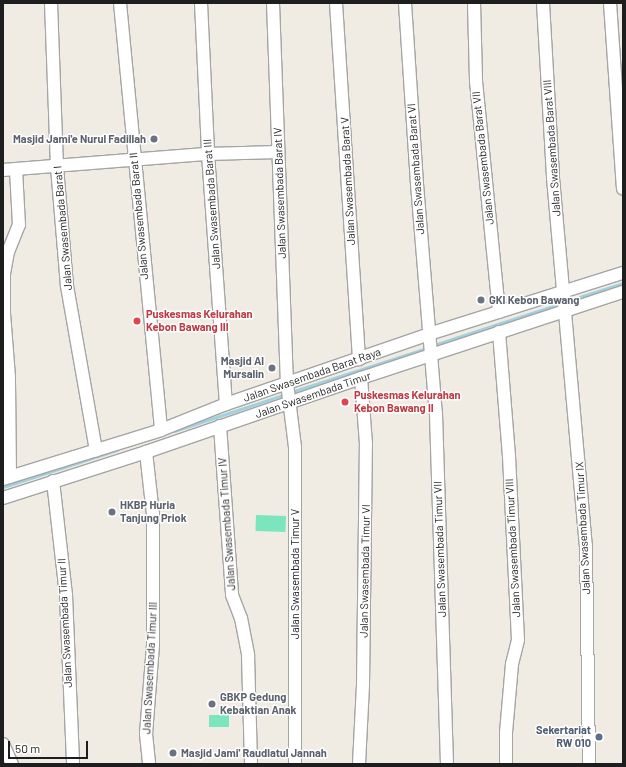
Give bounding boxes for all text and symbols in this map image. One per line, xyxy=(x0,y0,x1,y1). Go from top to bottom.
street label: Jalan Swasembada Barat VIII xyxy=(541,79,563,217)
street label: Jalan Swasembada Barat VII xyxy=(469,91,497,225)
street label: Jalan Swasembada Barat VI xyxy=(405,103,427,235)
street label: Jalan Swasembada Barat V xyxy=(338,116,358,246)
street label: Jalan Swasembada Barat IV xyxy=(271,127,289,259)
place label: Masjid Jami'e Nurul Fadillah xyxy=(13,132,146,146)
marker: Masjid Jami'e Nurul Fadillah xyxy=(149,134,159,144)
street label: Jalan Swasembada Barat III xyxy=(201,138,223,270)
street label: Jalan Swasembada Barat II xyxy=(127,152,151,280)
street label: Jalan Swasembada Barat I xyxy=(51,165,75,291)
place label: GKI Kebon Bawang xyxy=(489,293,579,307)
marker: GKI Kebon Bawang xyxy=(476,295,486,305)
place label: Puskesmas Kelurahan Kebon Bawang III xyxy=(146,308,253,334)
marker: Puskesmas Kelurahan Kebon Bawang III xyxy=(131,315,143,327)
street label: Jalan Swasembada Barat Raya xyxy=(241,345,383,405)
place label: Masjid Al Mursalin xyxy=(221,355,264,381)
marker: Masjid Al Mursalin xyxy=(267,363,277,373)
street label: Jalan Swasembada Timur xyxy=(253,369,373,421)
place label: Puskesmas Kelurahan Kebon Bawang II xyxy=(354,389,461,415)
marker: Puskesmas Kelurahan Kebon Bawang II xyxy=(339,396,351,408)
street label: Jalan Swasembada Timur IV xyxy=(216,457,238,591)
street label: Jalan Swasembada Timur IX xyxy=(573,461,593,595)
street label: Jalan Swasembada Timur VIII xyxy=(503,478,523,618)
street label: Jalan Swasembada Timur VII xyxy=(431,481,449,617)
place label: HKBP Huria Tanjung Priok xyxy=(120,499,187,525)
street label: Jalan Swasembada Timur VI xyxy=(357,504,373,638)
marker: HKBP Huria Tanjung Priok xyxy=(107,507,117,517)
street label: Jalan Swasembada Timur V xyxy=(288,509,302,639)
street label: Jalan Swasembada Timur II xyxy=(55,558,75,688)
street label: Jalan Swasembada Timur III xyxy=(140,602,160,734)
place label: GBKP Gedung Kebaktian Anak xyxy=(220,691,296,717)
marker: GBKP Gedung Kebaktian Anak xyxy=(207,699,217,709)
place label: Sekertariat RW 010 xyxy=(536,724,591,750)
marker: Sekertariat RW 010 xyxy=(594,732,604,742)
scale bar xyxy=(10,733,90,759)
text: 50 m xyxy=(15,741,40,755)
place label: Masjid Jami' Raudlatul Jannah xyxy=(181,746,327,760)
marker: Masjid Jami' Raudlatul Jannah xyxy=(168,748,178,758)

